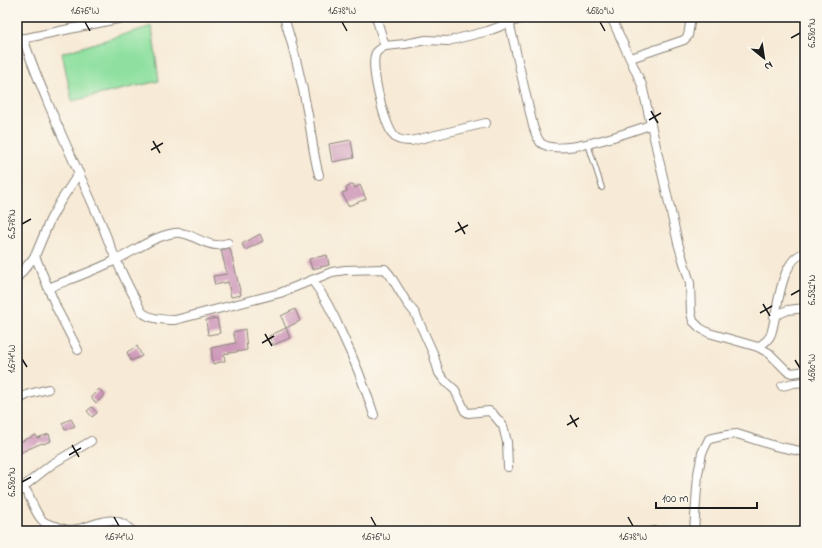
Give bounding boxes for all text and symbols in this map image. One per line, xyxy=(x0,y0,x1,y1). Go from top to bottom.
text: 1.676°W xyxy=(71,4,100,19)
text: 1.678°W xyxy=(328,4,356,19)
text: 1.680°W xyxy=(586,4,614,19)
text: 6.580°N xyxy=(805,18,820,48)
north arrow xyxy=(744,38,784,78)
text: N xyxy=(761,57,776,75)
text: 6.578°N xyxy=(5,209,20,239)
text: 6.582°N xyxy=(805,275,820,305)
text: 1.674°W xyxy=(5,345,20,373)
text: 1.680°W xyxy=(805,354,820,382)
text: 6.580°N xyxy=(5,467,20,497)
scale bar xyxy=(656,484,757,510)
text: 100 m xyxy=(662,490,689,508)
text: 1.674°W xyxy=(105,530,133,545)
text: 1.676°W xyxy=(362,530,391,545)
text: 1.678°W xyxy=(619,530,647,545)

